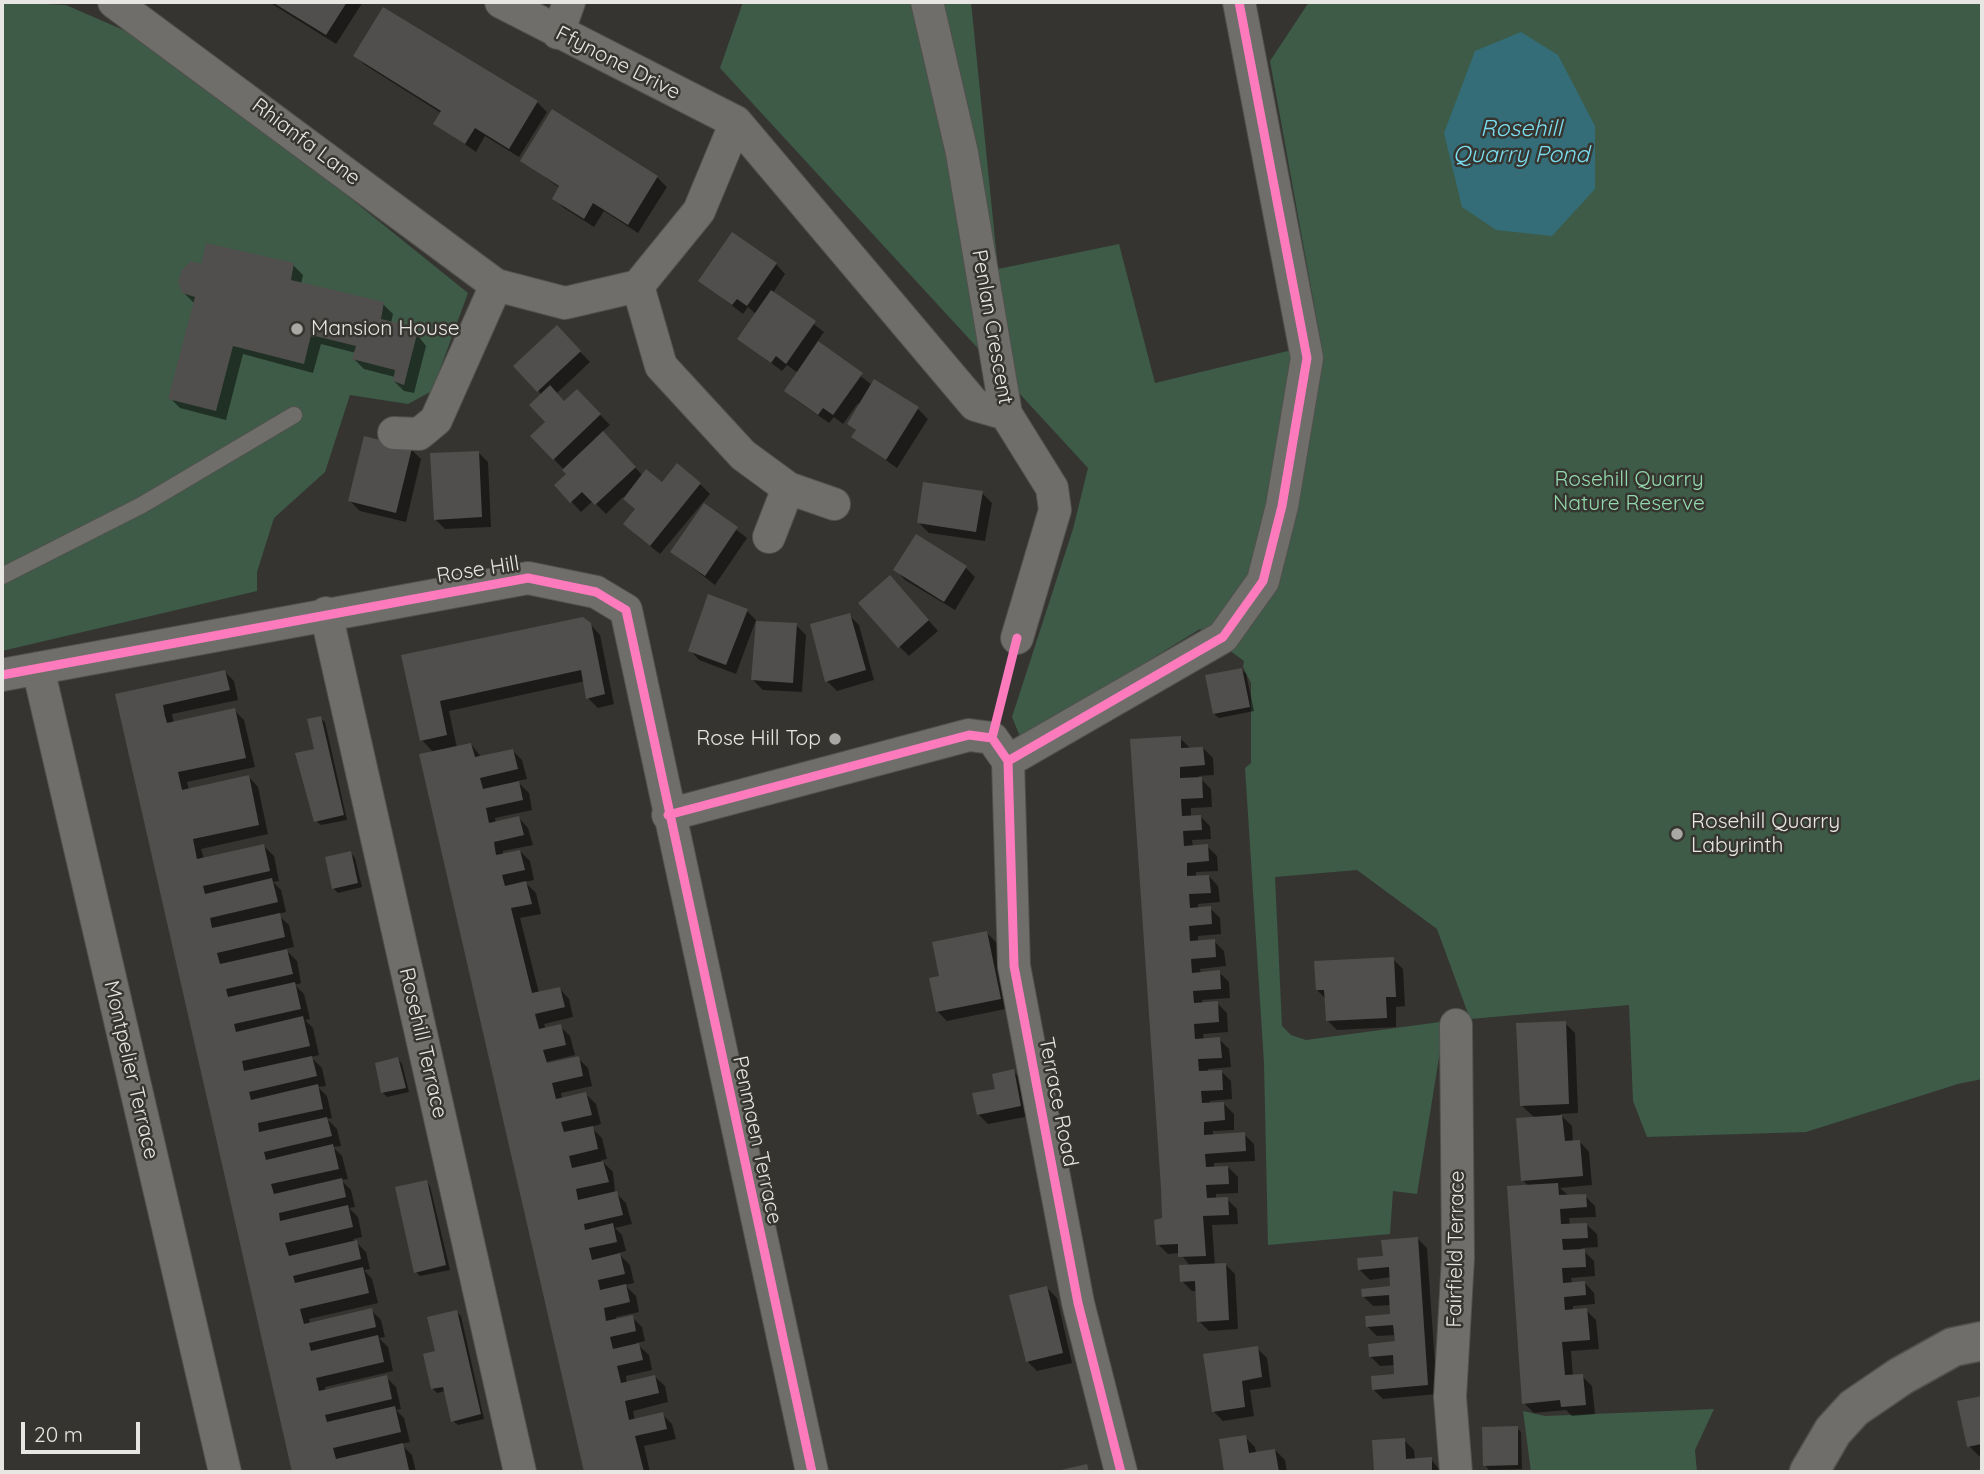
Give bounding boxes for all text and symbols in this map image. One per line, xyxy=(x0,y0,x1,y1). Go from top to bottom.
street label: Ffynone Drive xyxy=(551,21,685,105)
street label: Rhianfa Lane xyxy=(247,93,365,191)
water label: Rosehill Quarry Pond xyxy=(1453,115,1589,169)
street label: Penlan Crescent xyxy=(966,248,1018,406)
place label: Mansion House xyxy=(311,316,460,342)
marker: Mansion House xyxy=(289,321,305,337)
park label: Rosehill Quarry Nature Reserve xyxy=(1553,467,1705,517)
street label: Rose Hill xyxy=(435,551,521,589)
place label: Rose Hill Top xyxy=(696,726,821,752)
marker: Rose Hill Top xyxy=(827,731,843,747)
place label: Rosehill Quarry Labyrinth xyxy=(1691,809,1840,859)
marker: Rosehill Quarry Labyrinth xyxy=(1669,826,1685,842)
street label: Rosehill Terrace xyxy=(393,965,453,1121)
street label: Montpelier Terrace xyxy=(98,978,164,1162)
street label: Terrace Road xyxy=(1033,1035,1083,1169)
street label: Penmaen Terrace xyxy=(727,1054,787,1226)
street label: Fairfield Terrace xyxy=(1442,1170,1470,1328)
scale bar xyxy=(24,1408,144,1452)
text: 20 m xyxy=(34,1421,83,1447)

